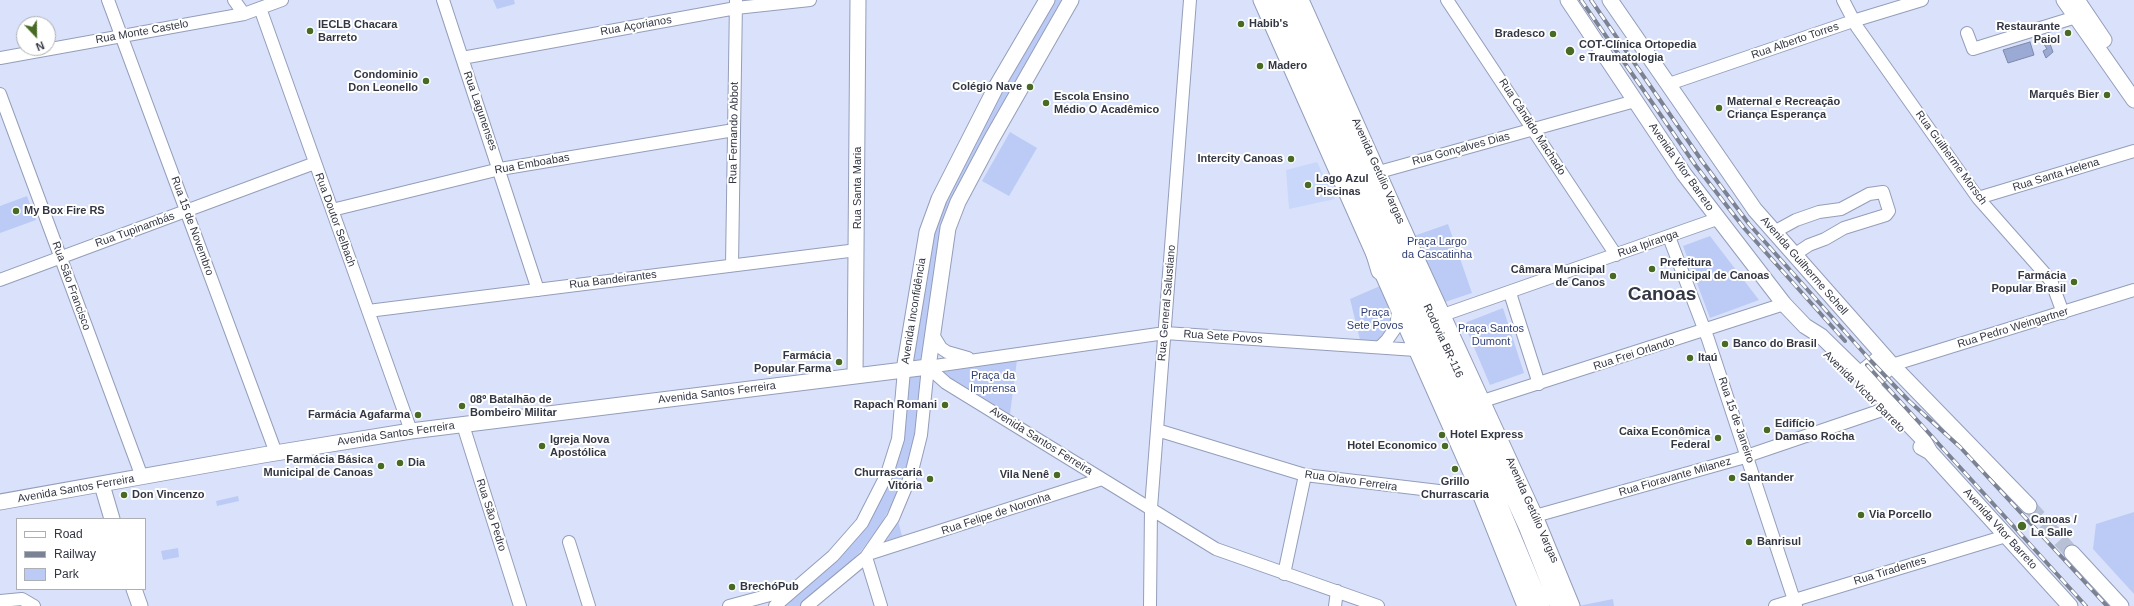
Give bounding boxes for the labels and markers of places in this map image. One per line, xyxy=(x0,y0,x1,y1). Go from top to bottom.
place label: Habib's xyxy=(1249,17,1288,31)
place label: IECLB Chacara Barreto xyxy=(318,18,397,44)
marker: Habib's xyxy=(1236,19,1246,29)
place label: Restaurante Paiol xyxy=(1996,20,2060,46)
marker: IECLB Chacara Barreto xyxy=(305,26,315,36)
place label: Bradesco xyxy=(1495,27,1545,41)
marker: Restaurante Paiol xyxy=(2063,28,2073,38)
marker: Bradesco xyxy=(1548,29,1558,39)
place label: COT-Clínica Ortopedia e Traumatologia xyxy=(1579,38,1696,64)
marker: COT-Clínica Ortopedia e Traumatologia xyxy=(1564,45,1576,57)
place label: Madero xyxy=(1268,59,1307,73)
marker: Madero xyxy=(1255,61,1265,71)
place label: Condominio Don Leonello xyxy=(348,68,418,94)
marker: Condominio Don Leonello xyxy=(421,76,431,86)
place label: Colégio Nave xyxy=(952,80,1022,94)
marker: Colégio Nave xyxy=(1025,82,1035,92)
place label: Marquês Bier xyxy=(2029,88,2099,102)
place label: Escola Ensino Médio O Acadêmico xyxy=(1054,90,1159,116)
marker: Marquês Bier xyxy=(2102,90,2112,100)
place label: Maternal e Recreação Criança Esperança xyxy=(1727,95,1840,121)
marker: Escola Ensino Médio O Acadêmico xyxy=(1041,98,1051,108)
marker: Maternal e Recreação Criança Esperança xyxy=(1714,103,1724,113)
place label: Intercity Canoas xyxy=(1197,152,1283,166)
marker: Intercity Canoas xyxy=(1286,154,1296,164)
place label: Lago Azul Piscinas xyxy=(1316,172,1369,198)
marker: Lago Azul Piscinas xyxy=(1303,180,1313,190)
place label: My Box Fire RS xyxy=(24,204,105,218)
marker: My Box Fire RS xyxy=(11,206,21,216)
place label: Prefeitura Municipal de Canoas xyxy=(1660,256,1769,282)
place label: Câmara Municipal de Canos xyxy=(1511,263,1605,289)
marker: Prefeitura Municipal de Canoas xyxy=(1647,264,1657,274)
place label: Farmácia Popular Brasil xyxy=(1991,269,2066,295)
marker: Câmara Municipal de Canos xyxy=(1608,271,1618,281)
marker: Farmácia Popular Brasil xyxy=(2069,277,2079,287)
place label: Banco do Brasil xyxy=(1733,337,1817,351)
marker: Banco do Brasil xyxy=(1720,339,1730,349)
place label: Farmácia Popular Farma xyxy=(754,349,831,375)
place label: Itaú xyxy=(1698,351,1718,365)
marker: Itaú xyxy=(1685,353,1695,363)
marker: Farmácia Popular Farma xyxy=(834,357,844,367)
place label: 08º Batalhão de Bombeiro Militar xyxy=(470,393,557,419)
place label: Rapach Romani xyxy=(854,398,937,412)
marker: Rapach Romani xyxy=(940,400,950,410)
marker: 08º Batalhão de Bombeiro Militar xyxy=(457,401,467,411)
place label: Farmácia Agafarma xyxy=(308,408,410,422)
marker: Farmácia Agafarma xyxy=(413,410,423,420)
place label: Edifício Damaso Rocha xyxy=(1775,417,1854,443)
place label: Caixa Econômica Federal xyxy=(1619,425,1710,451)
marker: Edifício Damaso Rocha xyxy=(1762,425,1772,435)
place label: Hotel Express xyxy=(1450,428,1523,442)
marker: Hotel Express xyxy=(1437,430,1447,440)
place label: Igreja Nova Apostólica xyxy=(550,433,609,459)
marker: Caixa Econômica Federal xyxy=(1713,433,1723,443)
place label: Hotel Economico xyxy=(1347,439,1437,453)
marker: Igreja Nova Apostólica xyxy=(537,441,547,451)
marker: Hotel Economico xyxy=(1440,441,1450,451)
place label: Farmácia Básica Municipal de Canoas xyxy=(264,453,373,479)
place label: Dia xyxy=(408,456,425,470)
marker: Dia xyxy=(395,458,405,468)
marker: Farmácia Básica Municipal de Canoas xyxy=(376,461,386,471)
marker: Grillo Churrascaria xyxy=(1450,464,1460,474)
place label: Churrascaria Vitória xyxy=(854,466,922,492)
place label: Vila Nenê xyxy=(1000,468,1049,482)
marker: Vila Nenê xyxy=(1052,470,1062,480)
place label: Santander xyxy=(1740,471,1794,485)
marker: Santander xyxy=(1727,473,1737,483)
marker: Churrascaria Vitória xyxy=(925,474,935,484)
place label: Grillo Churrascaria xyxy=(1421,475,1489,501)
place label: Don Vincenzo xyxy=(132,488,205,502)
marker: Don Vincenzo xyxy=(119,490,129,500)
place label: Via Porcello xyxy=(1869,508,1932,522)
marker: Via Porcello xyxy=(1856,510,1866,520)
place label: Canoas / La Salle xyxy=(2031,513,2077,539)
marker: Canoas / La Salle xyxy=(2016,520,2028,532)
place label: Banrisul xyxy=(1757,535,1801,549)
marker: Banrisul xyxy=(1744,537,1754,547)
place label: BrechóPub xyxy=(740,580,799,594)
marker: BrechóPub xyxy=(727,582,737,592)

